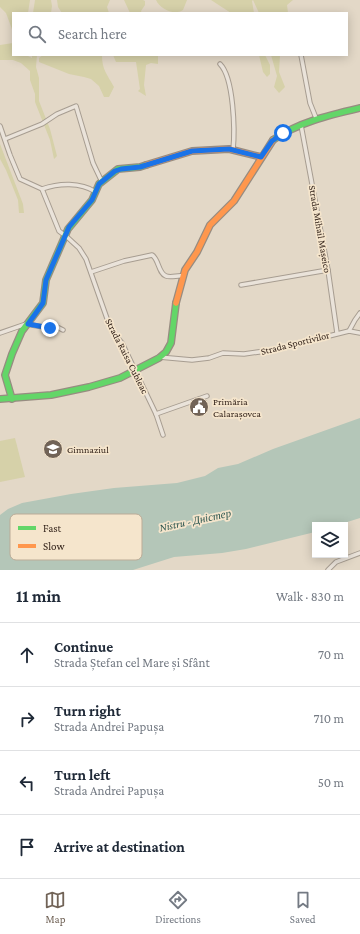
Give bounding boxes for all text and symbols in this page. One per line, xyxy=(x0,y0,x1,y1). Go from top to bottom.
search box xyxy=(12,12,348,56)
icon: search xyxy=(26,23,48,45)
text: Search here xyxy=(58,26,127,42)
route start xyxy=(274,124,292,142)
street label: Strada Mihail Mașeico xyxy=(306,184,333,274)
street label: Strada Raisa Cubleac xyxy=(103,317,151,396)
route end xyxy=(41,319,59,337)
street label: Strada Sportivilor xyxy=(259,329,331,357)
public building icon: Primăria Calarașovca xyxy=(188,396,210,418)
place label: Primăria Calarașovca xyxy=(213,396,261,420)
school or university icon: Gimnaziul xyxy=(42,438,64,460)
place label: Gimnaziul xyxy=(67,444,109,455)
water label: Nistru - Дністер xyxy=(158,506,232,533)
legend xyxy=(10,514,142,560)
text: Fast xyxy=(43,522,62,534)
map controls xyxy=(312,522,348,558)
button: layers xyxy=(312,522,348,558)
text: Slow xyxy=(43,540,65,552)
text: 11 min xyxy=(16,587,61,606)
text: Walk · 830 m xyxy=(276,589,344,604)
text: Continue xyxy=(54,639,113,655)
icon: ahead xyxy=(16,644,38,666)
text: 70 m xyxy=(318,647,344,662)
text: Strada Ștefan cel Mare și Sfânt xyxy=(54,655,210,670)
text: Turn right xyxy=(54,703,121,719)
icon: right xyxy=(16,708,38,730)
text: 710 m xyxy=(313,711,344,726)
text: Strada Andrei Papușa xyxy=(54,719,164,734)
text: Turn left xyxy=(54,767,110,783)
icon: left xyxy=(16,772,38,794)
text: 50 m xyxy=(318,775,344,790)
text: Strada Andrei Papușa xyxy=(54,783,164,798)
icon: arrive xyxy=(16,836,38,858)
text: Arrive at destination xyxy=(54,839,185,855)
tab: Map xyxy=(44,889,66,925)
tab: Directions xyxy=(155,889,201,925)
tab: Saved xyxy=(290,889,316,925)

